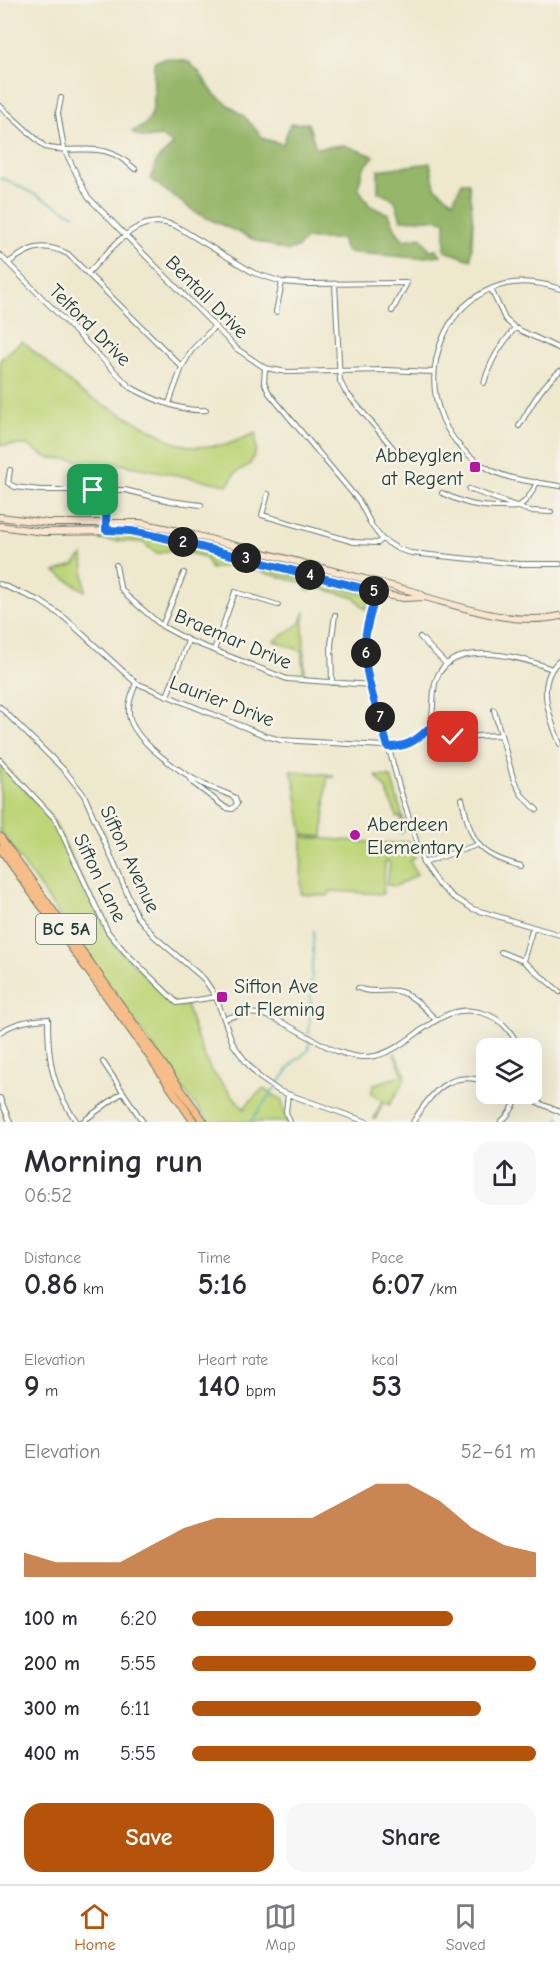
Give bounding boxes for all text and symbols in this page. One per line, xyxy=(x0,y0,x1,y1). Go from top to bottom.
street label: Bentall Drive xyxy=(161,251,253,343)
street label: Telford Drive xyxy=(44,279,136,371)
place label: Abbeyglen at Regent xyxy=(375,444,464,490)
marker: Abbeyglen at Regent xyxy=(468,460,482,474)
pin xyxy=(67,464,118,515)
icon: arrive xyxy=(76,473,109,506)
pin: 2 xyxy=(168,527,198,557)
text: 2 xyxy=(179,533,187,551)
pin: 3 xyxy=(231,543,261,573)
text: 3 xyxy=(242,549,250,567)
pin: 4 xyxy=(295,560,325,590)
text: 4 xyxy=(306,566,314,584)
pin: 5 xyxy=(359,576,389,606)
text: 5 xyxy=(370,582,378,600)
street label: Braemar Drive xyxy=(171,604,295,674)
pin: 6 xyxy=(351,638,381,668)
text: 6 xyxy=(362,644,370,662)
street label: Laurier Drive xyxy=(166,670,278,732)
pin: 7 xyxy=(365,702,395,732)
text: 7 xyxy=(376,708,384,726)
pin xyxy=(427,711,478,762)
icon: check xyxy=(436,720,469,753)
street label: Sifton Avenue xyxy=(95,802,165,916)
place label: Aberdeen Elementary xyxy=(367,813,463,859)
marker: Aberdeen Elementary xyxy=(348,828,362,842)
street label: Sifton Lane xyxy=(69,830,131,926)
road number: BC 5A xyxy=(36,914,96,944)
place label: Sifton Ave at Fleming xyxy=(234,975,325,1021)
marker: Sifton Ave at Fleming xyxy=(215,990,229,1004)
map controls xyxy=(476,1038,542,1104)
button: layers xyxy=(476,1038,542,1104)
text: Morning run xyxy=(24,1142,203,1180)
button: share xyxy=(473,1142,536,1205)
text: 06:52 xyxy=(24,1184,72,1207)
text: Distance xyxy=(24,1249,81,1267)
text: Time xyxy=(198,1249,231,1267)
text: Pace xyxy=(371,1249,404,1267)
text: 0.86 xyxy=(24,1267,78,1302)
text: 5:16 xyxy=(198,1267,247,1302)
text: 6:07 xyxy=(371,1267,424,1302)
text: km xyxy=(78,1280,104,1298)
text: /km xyxy=(424,1280,457,1298)
text: Elevation xyxy=(24,1351,85,1369)
text: Heart rate xyxy=(198,1351,268,1369)
text: kcal xyxy=(371,1351,398,1369)
text: 9 xyxy=(24,1369,40,1404)
text: 140 xyxy=(198,1369,240,1404)
text: 53 xyxy=(371,1369,402,1404)
text: m xyxy=(40,1382,58,1400)
text: bpm xyxy=(240,1382,276,1400)
text: Elevation xyxy=(24,1440,101,1463)
text: 52–61 m xyxy=(461,1440,536,1463)
text: 100 m xyxy=(24,1607,78,1630)
text: 6:20 xyxy=(120,1607,157,1630)
text: 200 m xyxy=(24,1652,80,1675)
text: 5:55 xyxy=(120,1652,156,1675)
text: 300 m xyxy=(24,1697,80,1720)
text: 6:11 xyxy=(120,1697,150,1720)
text: 400 m xyxy=(24,1742,79,1765)
text: 5:55 xyxy=(120,1742,156,1765)
button: Save xyxy=(24,1803,274,1872)
button: Share xyxy=(286,1803,536,1872)
tab: Home xyxy=(74,1900,116,1954)
tab: Map xyxy=(264,1900,297,1954)
tab: Saved xyxy=(446,1900,486,1954)

